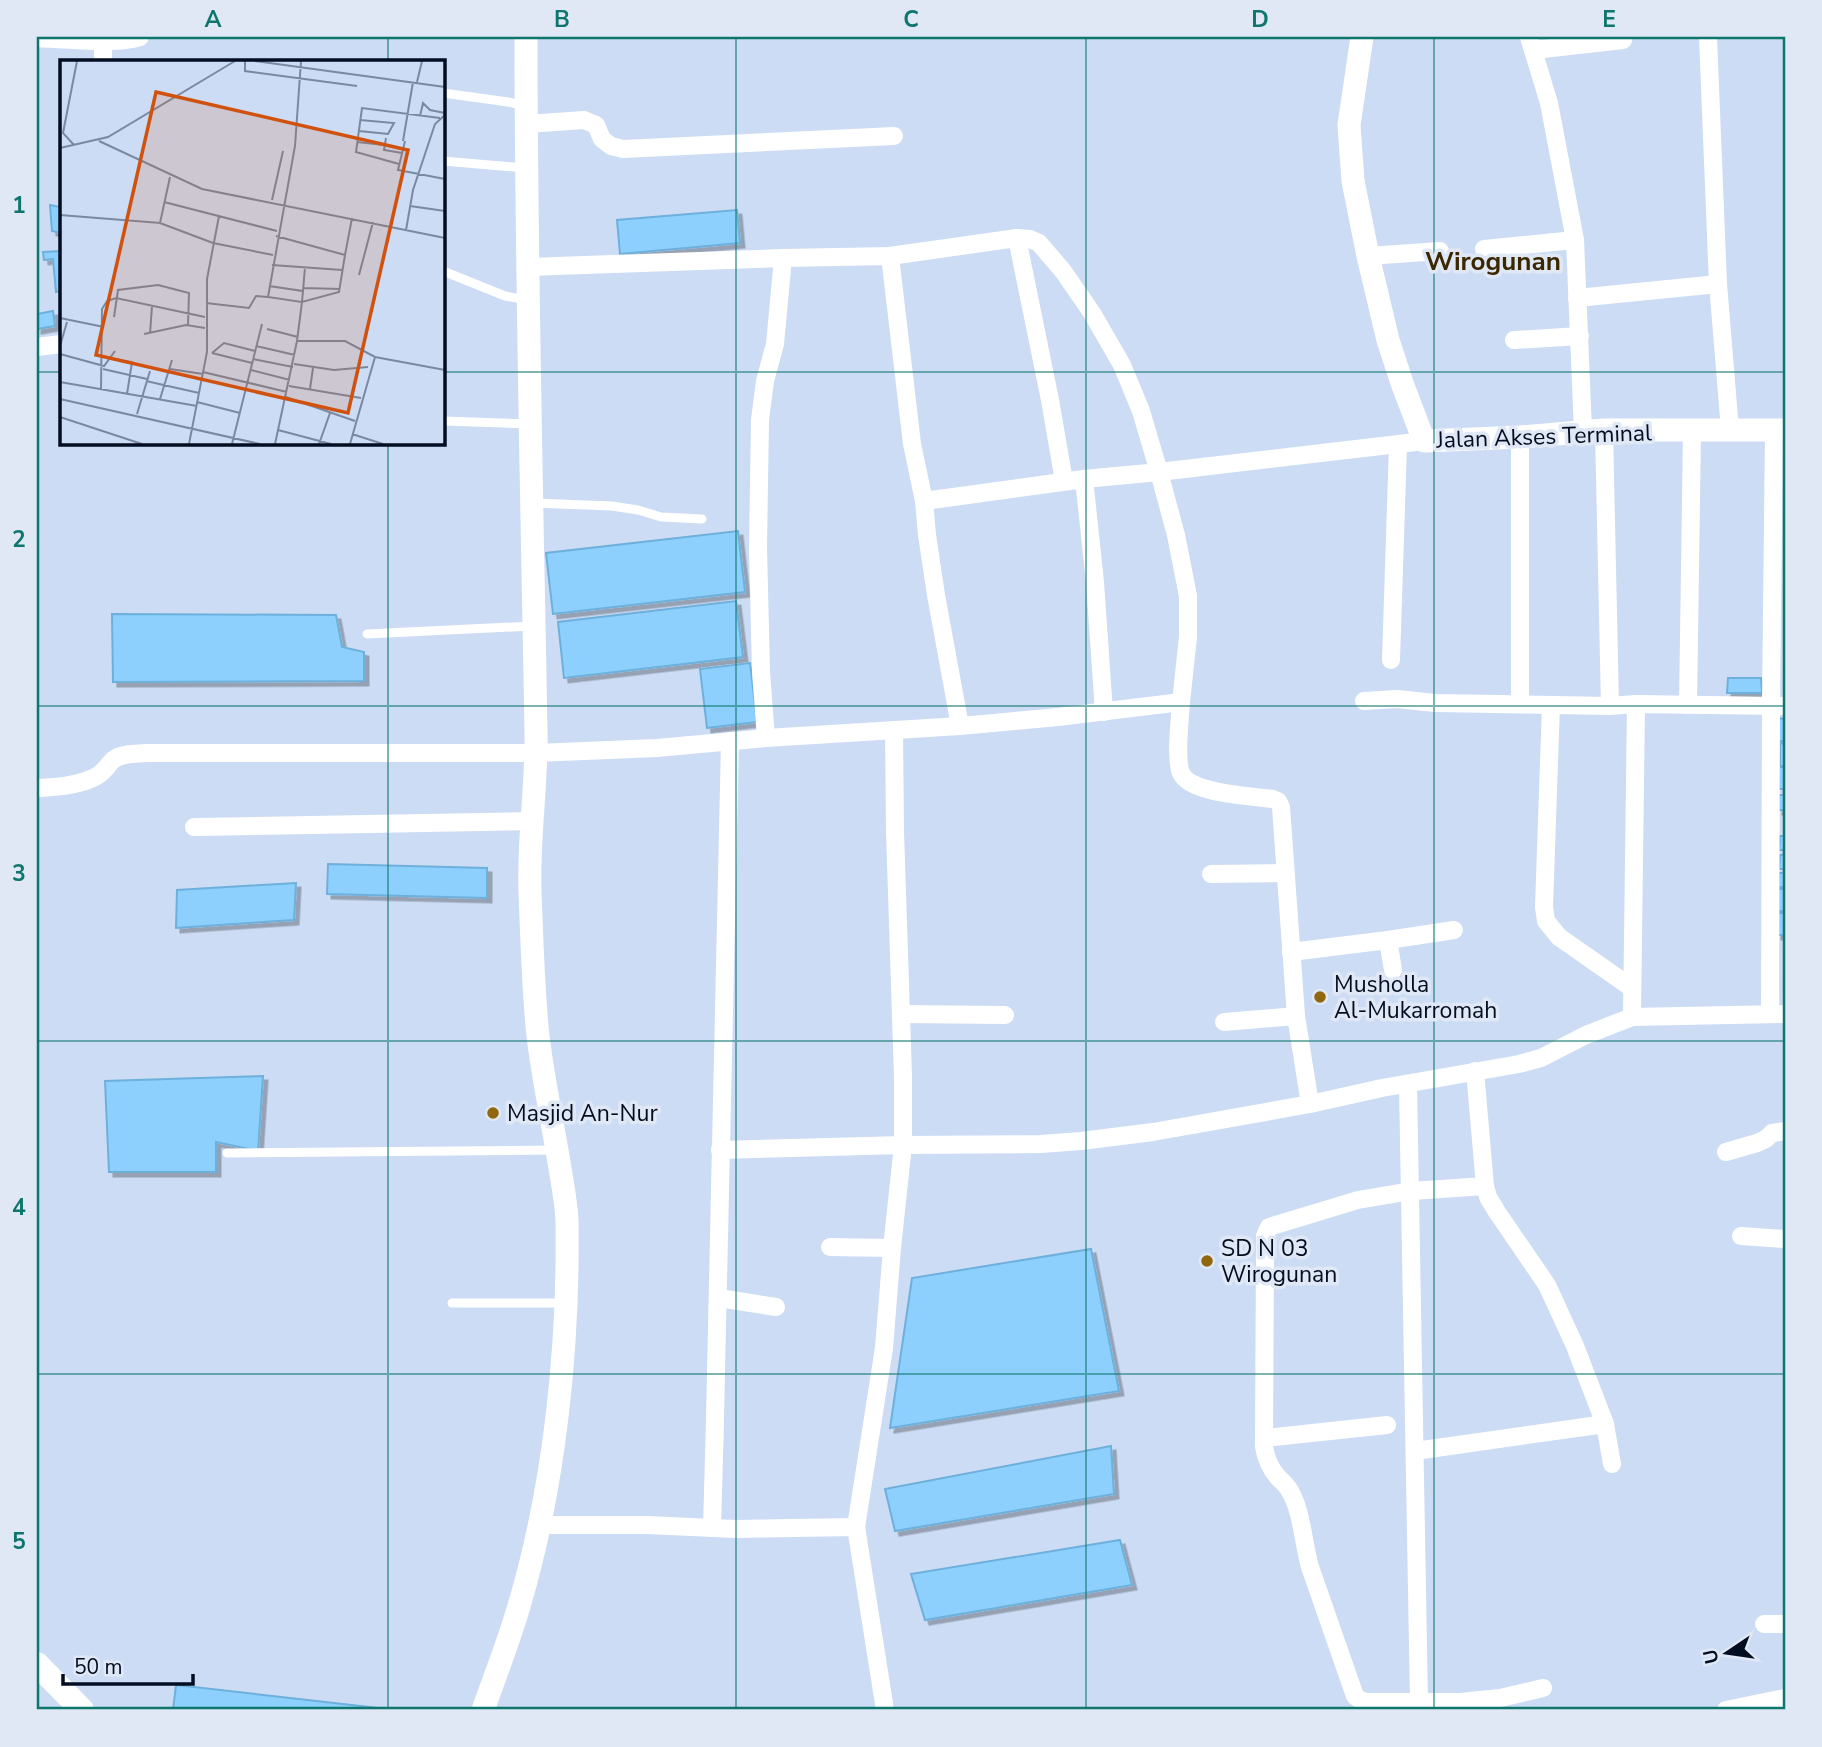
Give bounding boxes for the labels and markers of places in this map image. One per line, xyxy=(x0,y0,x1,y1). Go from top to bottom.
place label: Musholla Al-Mukarromah xyxy=(1334,969,1497,1026)
marker: Musholla Al-Mukarromah xyxy=(1312,989,1328,1005)
place label: Masjid An-Nur xyxy=(507,1098,659,1129)
marker: Masjid An-Nur xyxy=(485,1105,501,1121)
place label: SD N 03 Wirogunan xyxy=(1221,1233,1337,1290)
marker: SD N 03 Wirogunan xyxy=(1199,1253,1215,1269)

